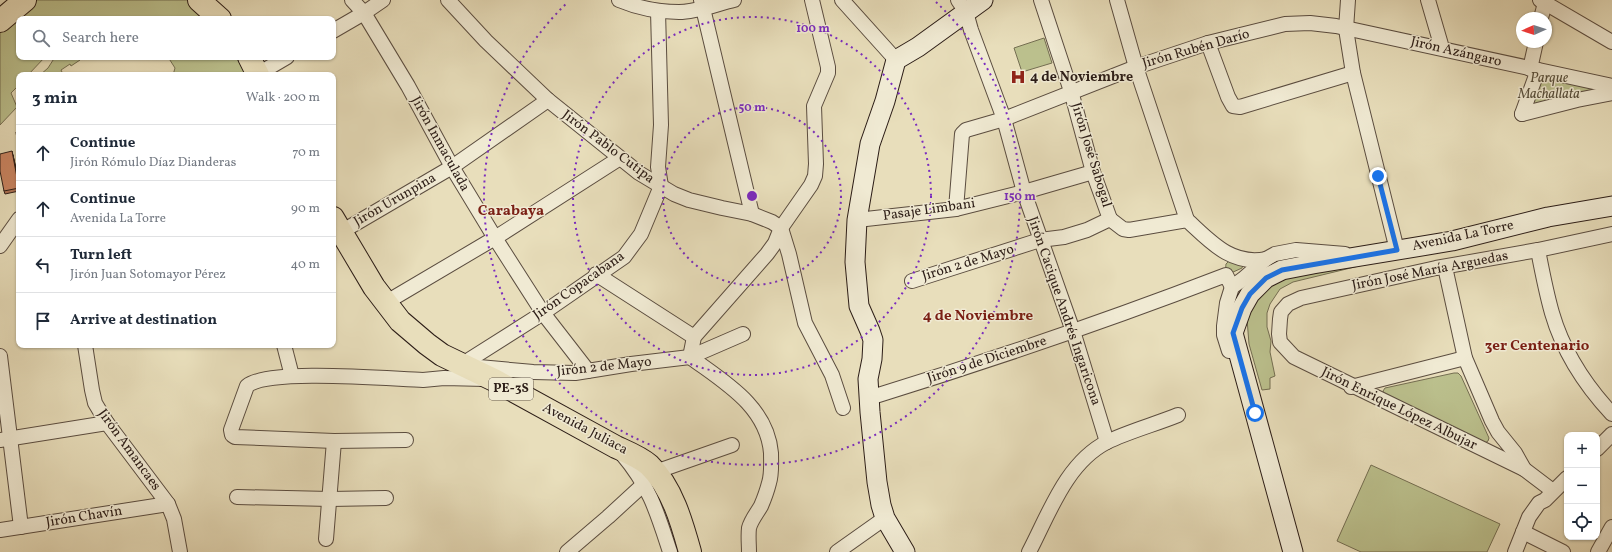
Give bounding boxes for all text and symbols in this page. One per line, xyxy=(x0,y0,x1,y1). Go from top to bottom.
north arrow xyxy=(1516,12,1552,48)
search box xyxy=(16,16,336,60)
text: 100 m xyxy=(796,21,830,37)
street label: Jirón Rubén Darío xyxy=(1140,25,1252,73)
icon: search xyxy=(30,27,52,49)
text: Search here xyxy=(62,28,139,49)
street label: Jirón Azángaro xyxy=(1409,32,1503,72)
hospital icon: 4 de Noviembre xyxy=(1009,68,1027,86)
place label: 4 de Noviembre xyxy=(1030,68,1133,87)
park label: Parque Machallata xyxy=(1517,69,1580,104)
text: 3 min xyxy=(32,87,78,110)
text: Walk · 200 m xyxy=(246,89,320,107)
street label: Jirón Inmaculada xyxy=(406,93,474,195)
text: 50 m xyxy=(738,100,766,116)
street label: Jirón José Sabogal xyxy=(1066,100,1116,210)
street label: Jirón Pablo Cutipa xyxy=(558,106,658,188)
text: Continue xyxy=(70,133,135,154)
icon: ahead xyxy=(32,142,54,164)
text: 70 m xyxy=(292,144,320,162)
text: Jirón Rómulo Díaz Dianderas xyxy=(70,154,236,172)
route end xyxy=(1369,167,1387,185)
street label: Jirón Urunpina xyxy=(350,169,440,231)
text: Continue xyxy=(70,189,135,210)
centre of rings xyxy=(745,189,759,203)
text: 150 m xyxy=(1004,189,1036,205)
street label: Pasaje Limbani xyxy=(882,194,976,226)
icon: ahead xyxy=(32,198,54,220)
text: 90 m xyxy=(291,200,320,218)
district label: Carabaya xyxy=(478,201,544,222)
text: Avenida La Torre xyxy=(70,210,166,228)
street label: Jirón Cacique Andrés Ingaricona xyxy=(1023,214,1105,408)
street label: Avenida La Torre xyxy=(1410,216,1516,256)
street label: Jirón 2 de Mayo xyxy=(920,240,1016,286)
text: Turn left xyxy=(70,245,132,266)
street label: Jirón Copacabana xyxy=(529,247,629,325)
street label: Jirón José María Arguedas xyxy=(1350,247,1510,295)
icon: left xyxy=(32,254,54,276)
text: 40 m xyxy=(291,256,320,274)
text: Jirón Juan Sotomayor Pérez xyxy=(70,266,226,284)
district label: 4 de Noviembre xyxy=(923,306,1034,327)
icon: arrive xyxy=(32,310,54,332)
text: Arrive at destination xyxy=(70,310,217,331)
street label: Jirón 9 de Diciembre xyxy=(925,332,1050,388)
district label: 3er Centenario xyxy=(1485,336,1590,357)
street label: Jirón 2 de Mayo xyxy=(556,353,652,381)
street label: Jirón Enrique López Albujar xyxy=(1318,363,1480,455)
road number: PE-3S xyxy=(489,378,533,400)
street label: Avenida Juliaca xyxy=(539,398,631,460)
route start xyxy=(1246,404,1264,422)
street label: Jirón Amancaes xyxy=(93,405,165,495)
map controls xyxy=(1564,432,1600,540)
button: + xyxy=(1564,432,1600,468)
button: − xyxy=(1564,468,1600,504)
street label: Jirón Chavín xyxy=(44,502,124,532)
button: locate xyxy=(1564,504,1600,540)

